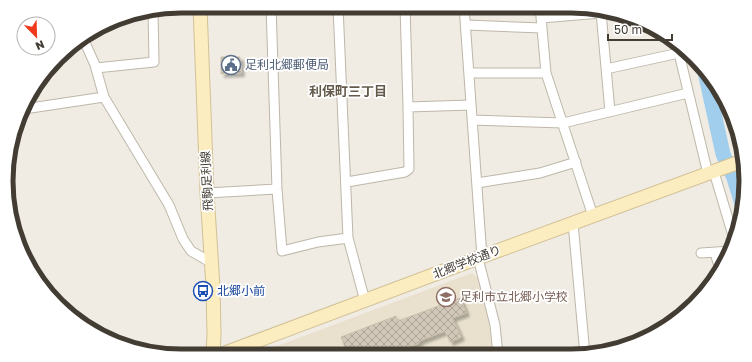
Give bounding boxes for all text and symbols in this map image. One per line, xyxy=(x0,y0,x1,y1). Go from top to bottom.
north arrow xyxy=(16,16,56,56)
scale bar xyxy=(608,16,672,42)
text: 50 m xyxy=(614,22,642,37)
text: N xyxy=(34,38,46,53)
public building icon: 足利北郷郵便局 xyxy=(220,54,242,76)
place label: 足利北郷郵便局 xyxy=(245,57,329,72)
district label: 利保町三丁目 xyxy=(309,83,387,99)
street label: 飛駒足利線 xyxy=(197,151,216,211)
street label: 北郷学校通り xyxy=(431,242,503,281)
bus stop icon: 北郷小前 xyxy=(192,280,214,302)
place label: 北郷小前 xyxy=(217,283,265,298)
school or university icon: 足利市立北郷小学校 xyxy=(435,286,457,308)
place label: 足利市立北郷小学校 xyxy=(460,289,568,304)

